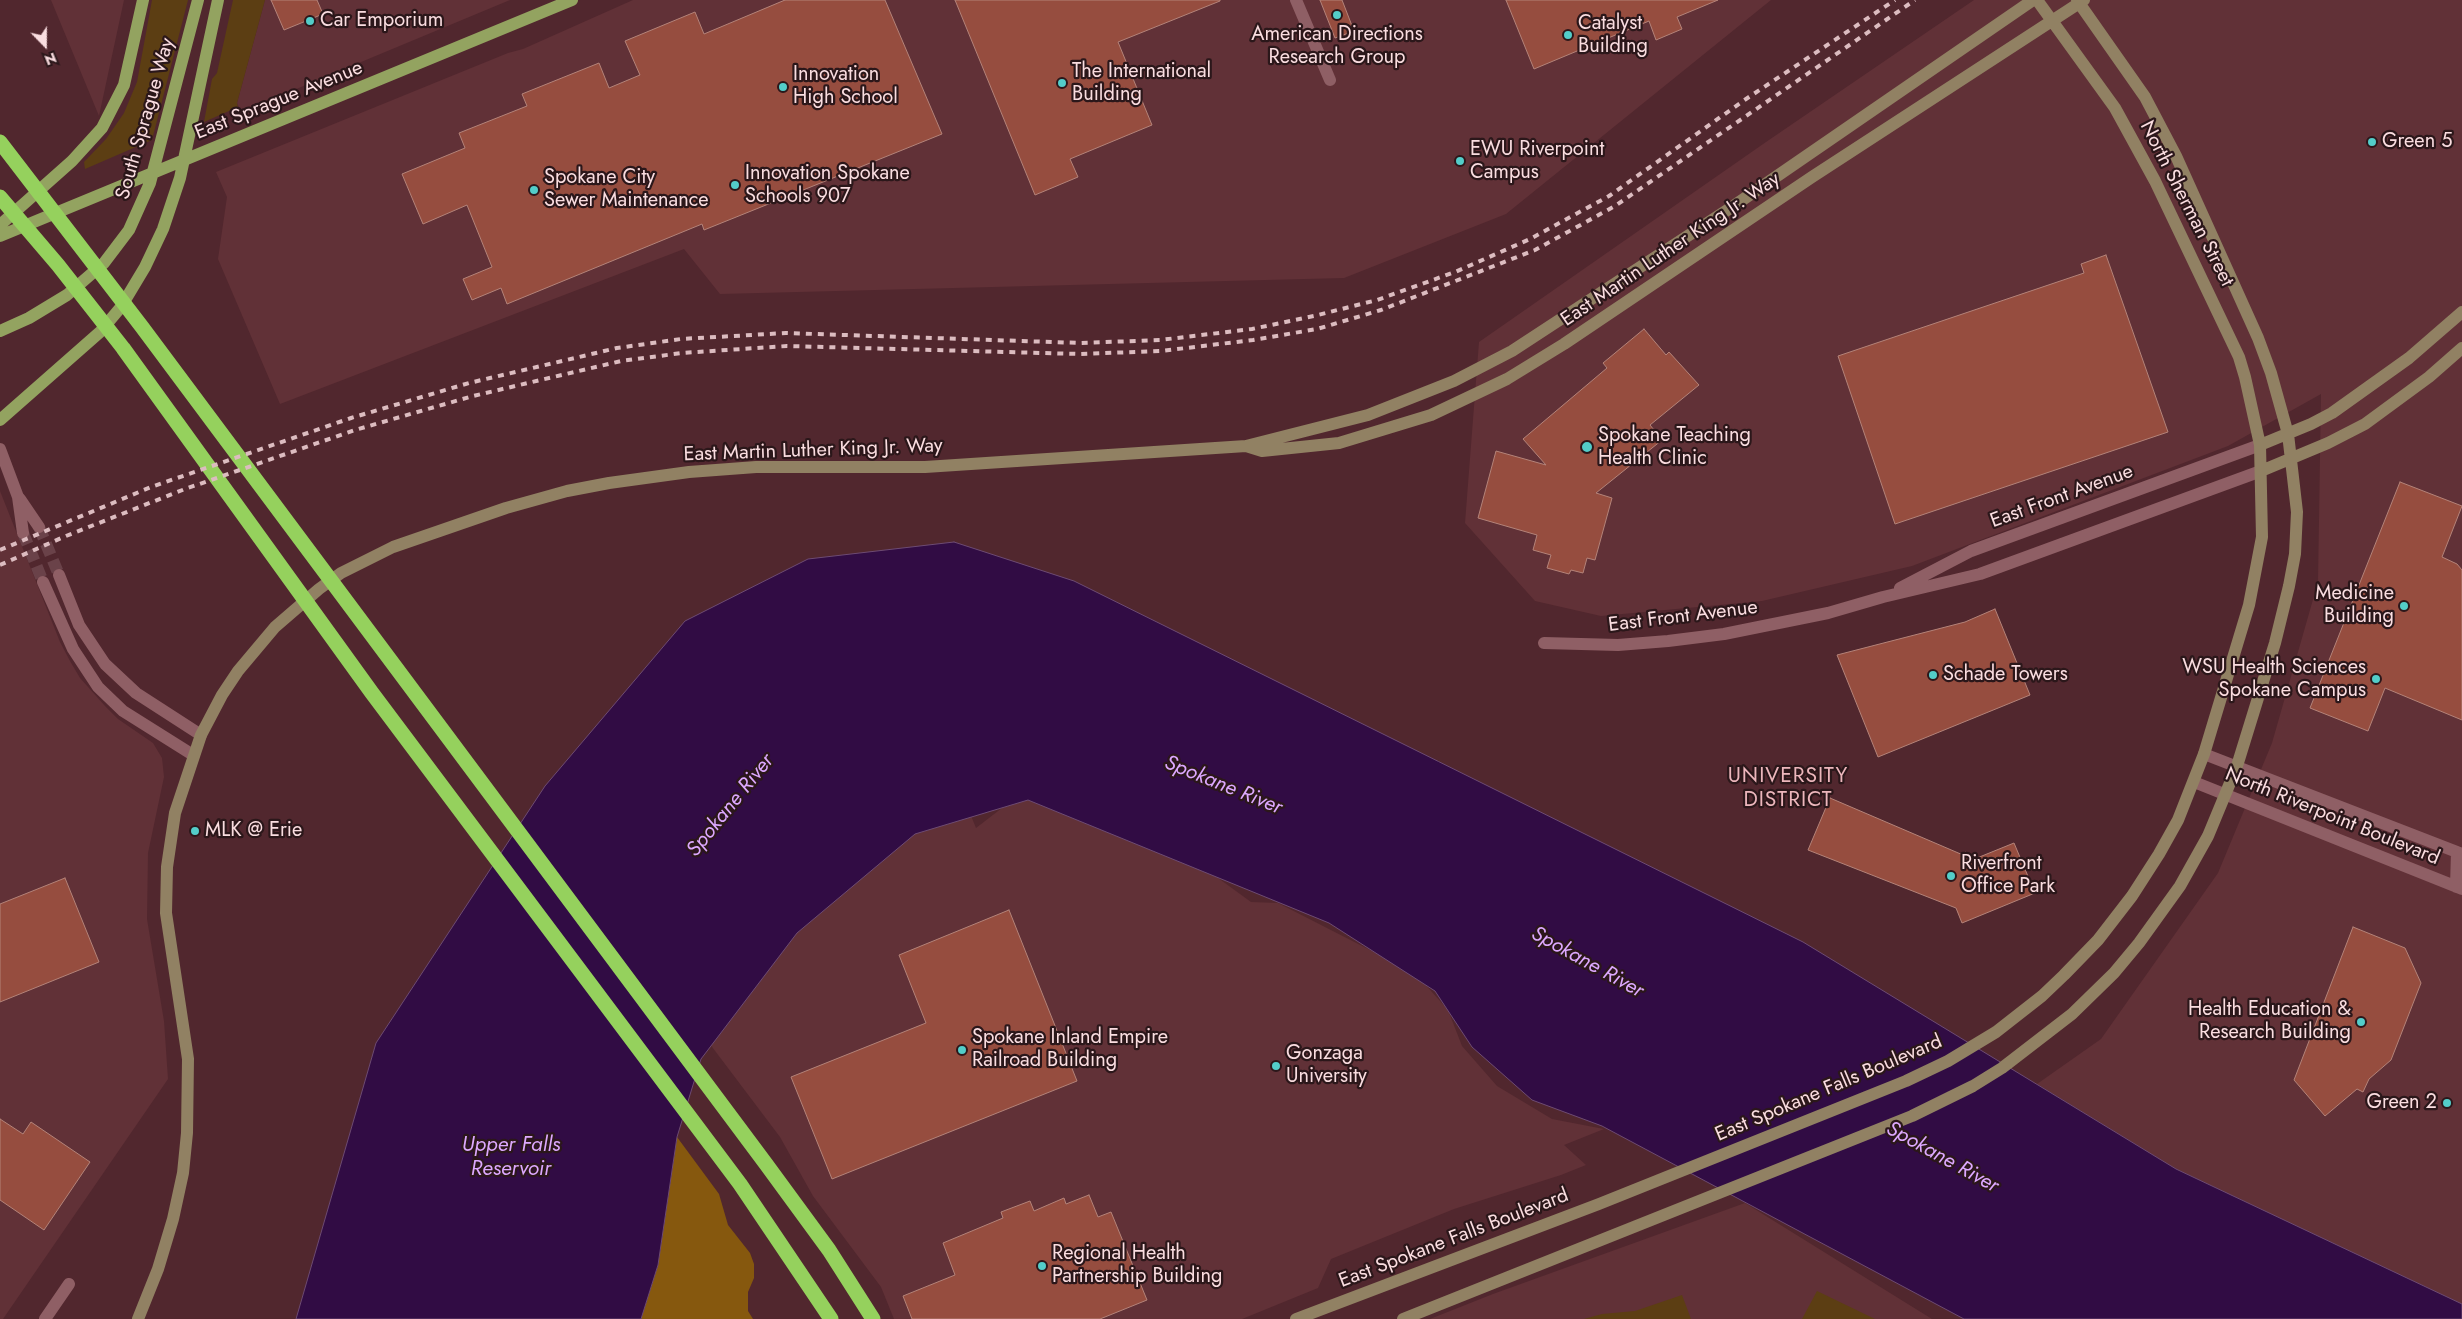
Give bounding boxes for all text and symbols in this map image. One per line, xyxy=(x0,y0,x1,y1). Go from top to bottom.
place label: Car Emporium xyxy=(320,9,443,33)
marker: American Directions Research Group xyxy=(1331,9,1343,21)
place label: Catalyst Building xyxy=(1578,12,1648,59)
marker: Car Emporium xyxy=(304,15,316,27)
north arrow xyxy=(20,20,70,70)
place label: American Directions Research Group xyxy=(1251,23,1423,70)
marker: Catalyst Building xyxy=(1562,29,1574,41)
street label: South Sprague Way xyxy=(111,36,181,202)
text: N xyxy=(42,48,60,70)
street label: East Sprague Avenue xyxy=(192,56,366,146)
place label: The International Building xyxy=(1072,60,1211,107)
place label: Innovation High School xyxy=(793,63,898,110)
marker: The International Building xyxy=(1056,77,1068,89)
marker: Innovation High School xyxy=(777,81,789,93)
street label: North Sherman Street xyxy=(2134,117,2238,291)
place label: Green 5 xyxy=(2382,130,2452,154)
marker: Green 5 xyxy=(2366,136,2378,148)
place label: EWU Riverpoint Campus xyxy=(1470,138,1604,185)
marker: EWU Riverpoint Campus xyxy=(1454,155,1466,167)
place label: Innovation Spokane Schools 907 xyxy=(745,162,910,209)
place label: Spokane City Sewer Maintenance xyxy=(544,166,709,213)
street label: East Martin Luther King Jr. Way xyxy=(1557,168,1785,332)
marker: Innovation Spokane Schools 907 xyxy=(729,179,741,191)
marker: Spokane City Sewer Maintenance xyxy=(528,184,540,196)
place label: Spokane Teaching Health Clinic xyxy=(1598,424,1751,471)
street label: East Martin Luther King Jr. Way xyxy=(683,434,943,468)
marker: Spokane Teaching Health Clinic xyxy=(1580,440,1594,454)
street label: East Front Avenue xyxy=(1987,460,2137,534)
place label: Medicine Building xyxy=(2315,582,2394,629)
street label: East Front Avenue xyxy=(1607,596,1759,638)
marker: Medicine Building xyxy=(2398,600,2410,612)
place label: WSU Health Sciences Spokane Campus xyxy=(2182,656,2366,703)
place label: Schade Towers xyxy=(1943,663,2068,687)
marker: Schade Towers xyxy=(1927,669,1939,681)
marker: WSU Health Sciences Spokane Campus xyxy=(2370,673,2382,685)
water label: Spokane River xyxy=(682,750,780,862)
water label: Spokane River xyxy=(1160,751,1286,821)
street label: North Riverpoint Boulevard xyxy=(2221,763,2443,871)
district label: UNIVERSITY DISTRICT xyxy=(1726,764,1850,814)
place label: MLK @ Erie xyxy=(205,819,302,843)
marker: MLK @ Erie xyxy=(189,825,201,837)
place label: Riverfront Office Park xyxy=(1961,852,2055,899)
marker: Riverfront Office Park xyxy=(1945,870,1957,882)
water label: Spokane River xyxy=(1526,922,1648,1004)
place label: Health Education & Research Building xyxy=(2188,998,2351,1045)
marker: Health Education & Research Building xyxy=(2355,1016,2367,1028)
place label: Spokane Inland Empire Railroad Building xyxy=(972,1026,1168,1073)
street label: East Spokane Falls Boulevard xyxy=(1712,1030,1946,1148)
place label: Gonzaga University xyxy=(1286,1042,1367,1089)
marker: Spokane Inland Empire Railroad Building xyxy=(956,1044,968,1056)
marker: Gonzaga University xyxy=(1270,1060,1282,1072)
place label: Green 2 xyxy=(2366,1091,2437,1115)
marker: Green 2 xyxy=(2441,1097,2453,1109)
water label: Spokane River xyxy=(1881,1117,2003,1199)
water label: Upper Falls Reservoir xyxy=(462,1133,560,1183)
street label: East Spokane Falls Boulevard xyxy=(1336,1184,1572,1294)
place label: Regional Health Partnership Building xyxy=(1052,1242,1222,1289)
marker: Regional Health Partnership Building xyxy=(1036,1260,1048,1272)

